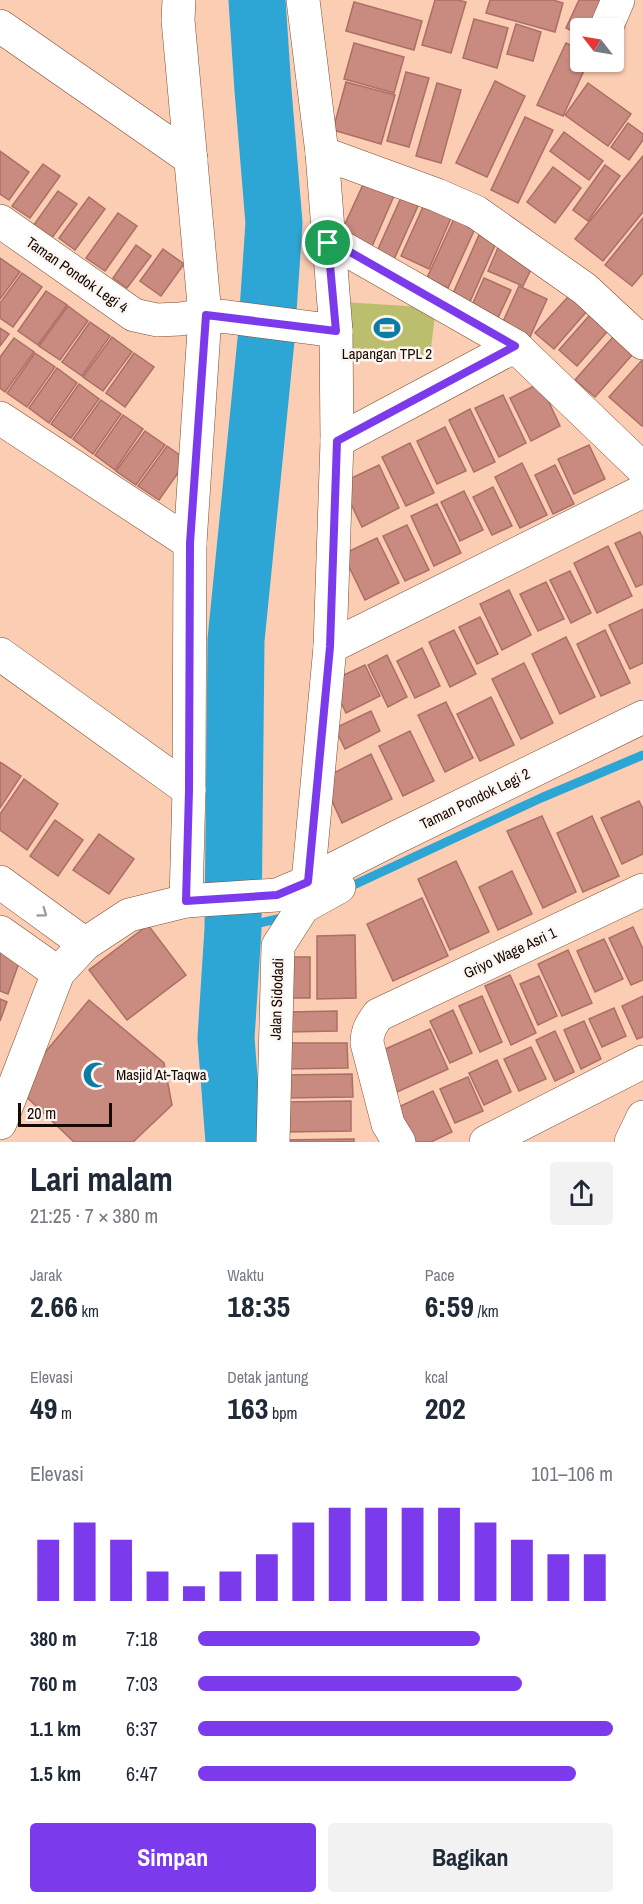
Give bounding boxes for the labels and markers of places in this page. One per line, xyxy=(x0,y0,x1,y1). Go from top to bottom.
pin xyxy=(302,217,353,268)
sports icon: Lapangan TPL 2 xyxy=(372,313,402,343)
place label: Lapangan TPL 2 xyxy=(342,343,432,364)
mosque icon: Masjid At-Taqwa xyxy=(81,1060,111,1090)
place label: Masjid At-Taqwa xyxy=(116,1064,207,1085)

